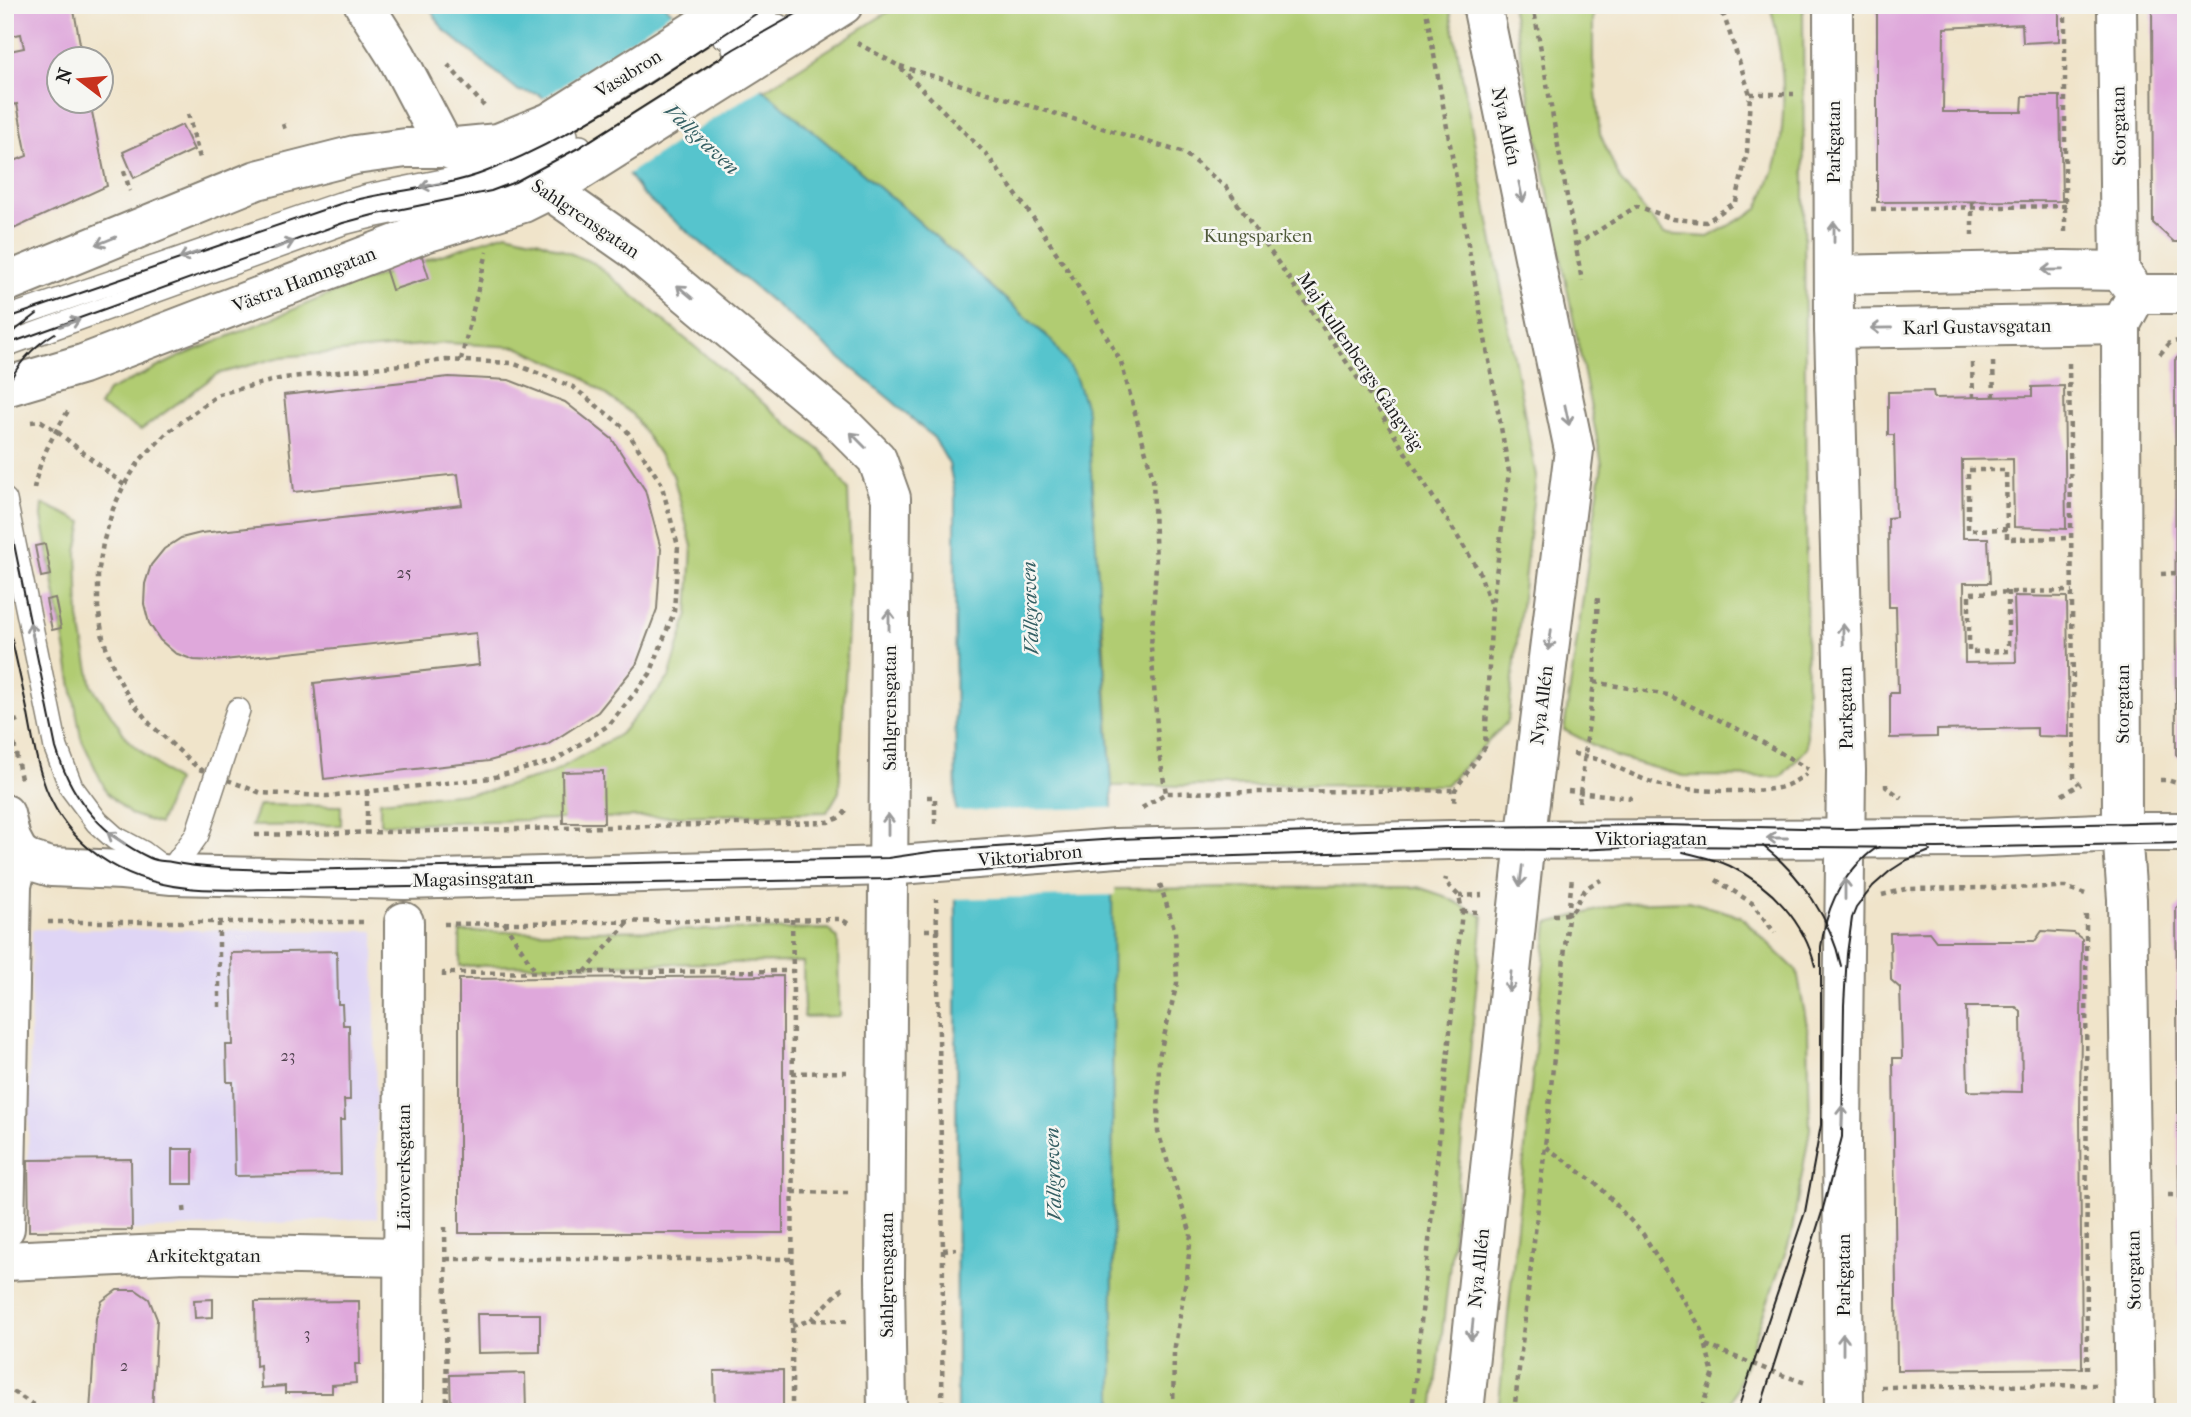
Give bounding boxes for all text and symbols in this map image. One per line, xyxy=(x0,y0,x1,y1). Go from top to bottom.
street label: Vasabron xyxy=(590,45,666,103)
north arrow xyxy=(46,46,116,116)
text: N xyxy=(52,65,77,86)
street label: Nya Allén xyxy=(1487,85,1525,168)
street label: Storgatan xyxy=(2107,86,2131,166)
water label: Vallgraven xyxy=(660,98,744,180)
street label: Parkgatan xyxy=(1823,100,1845,184)
street label: Sahlgrensgatan xyxy=(527,175,644,263)
one-way arrow xyxy=(420,178,443,192)
one-way arrow xyxy=(1514,180,1528,203)
one-way arrow xyxy=(1827,221,1841,244)
park label: Kungsparken xyxy=(1203,225,1313,247)
one-way arrow xyxy=(96,236,118,249)
one-way arrow xyxy=(272,238,294,250)
street label: Västra Hamngatan xyxy=(229,242,379,318)
one-way arrow xyxy=(179,250,201,262)
one-way arrow xyxy=(2040,263,2063,277)
street label: Maj Kullenbergs Gångväg xyxy=(1292,268,1429,456)
one-way arrow xyxy=(676,284,694,300)
street label: Karl Gustavsgatan xyxy=(1903,315,2052,339)
one-way arrow xyxy=(58,316,80,328)
one-way arrow xyxy=(1870,321,1893,335)
one-way arrow xyxy=(1560,403,1574,426)
one-way arrow xyxy=(850,431,867,448)
water label: Vallgraven xyxy=(1016,561,1044,655)
house number: 25 xyxy=(396,563,412,582)
one-way arrow xyxy=(882,609,896,632)
one-way arrow xyxy=(25,622,39,645)
one-way arrow xyxy=(1836,623,1850,646)
one-way arrow xyxy=(1543,628,1556,651)
street label: Sahlgrensgatan xyxy=(879,645,901,771)
street label: Nya Allén xyxy=(1526,664,1558,746)
street label: Storgatan xyxy=(2112,664,2134,744)
street label: Parkgatan xyxy=(1834,666,1858,750)
one-way arrow xyxy=(881,813,895,836)
street label: Viktoriagatan xyxy=(1594,828,1707,850)
one-way arrow xyxy=(106,830,126,844)
one-way arrow xyxy=(1766,831,1789,845)
street label: Viktoriabron xyxy=(976,840,1083,872)
one-way arrow xyxy=(1514,865,1527,887)
street label: Magasinsgatan xyxy=(412,866,534,892)
one-way arrow xyxy=(1838,877,1852,900)
one-way arrow xyxy=(1503,970,1516,993)
house number: 23 xyxy=(281,1046,295,1065)
street label: Läroverksgatan xyxy=(393,1104,415,1230)
one-way arrow xyxy=(1835,1105,1849,1128)
water label: Vallgraven xyxy=(1039,1127,1067,1221)
street label: Sahlgrensgatan xyxy=(876,1212,898,1338)
street label: Nya Allén xyxy=(1464,1227,1494,1309)
street label: Storgatan xyxy=(2122,1230,2146,1310)
street label: Parkgatan xyxy=(1833,1233,1855,1317)
street label: Arkitektgatan xyxy=(146,1245,261,1267)
one-way arrow xyxy=(1465,1318,1478,1341)
house number: 3 xyxy=(304,1324,310,1343)
one-way arrow xyxy=(1837,1332,1850,1355)
house number: 2 xyxy=(120,1356,128,1375)

